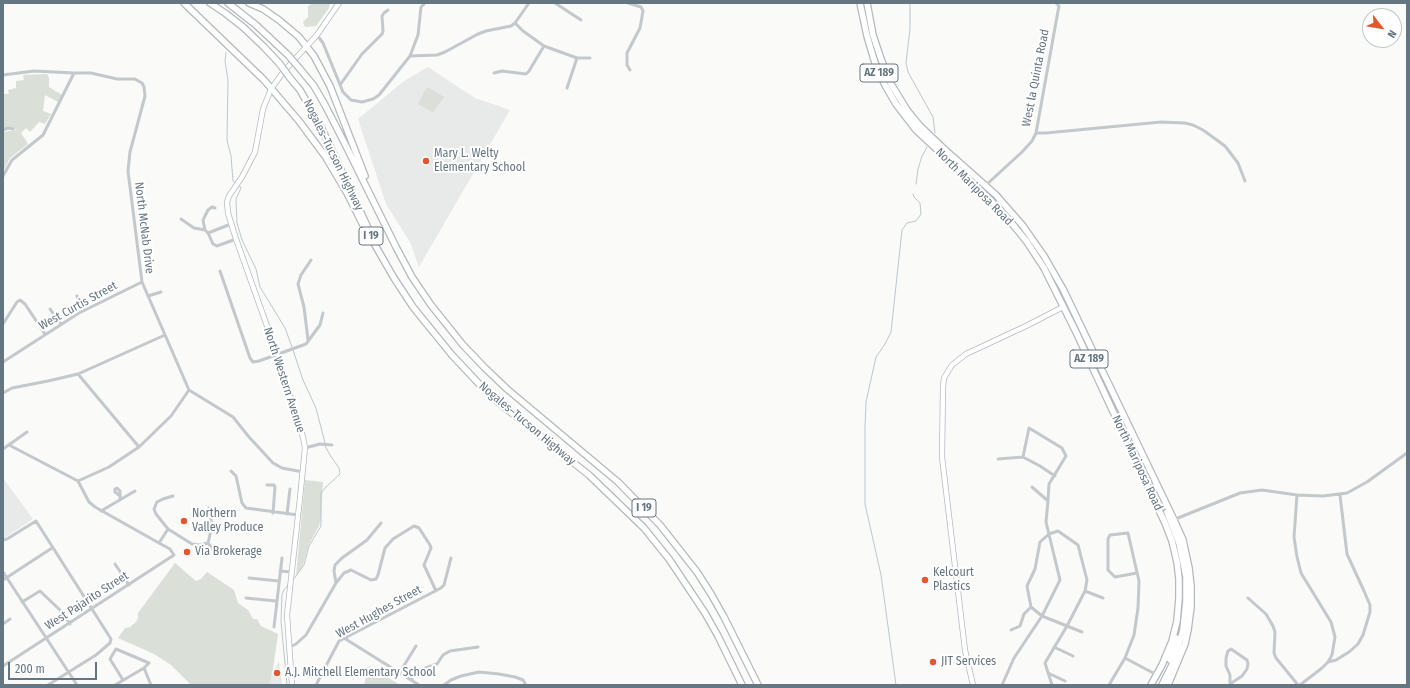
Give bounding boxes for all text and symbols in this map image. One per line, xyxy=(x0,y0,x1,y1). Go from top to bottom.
north arrow xyxy=(1362,8,1402,48)
street label: West la Quinta Road xyxy=(1019,28,1053,128)
text: N xyxy=(1385,28,1399,40)
road number: AZ 189 xyxy=(860,64,898,82)
street label: Nogales–Tucson Highway xyxy=(300,97,366,213)
street label: North Mariposa Road xyxy=(932,145,1016,229)
place label: Mary L. Welty Elementary School xyxy=(434,147,525,175)
marker: Mary L. Welty Elementary School xyxy=(421,156,431,166)
street label: North McNab Drive xyxy=(131,181,157,275)
road number: I 19 xyxy=(359,227,383,245)
street label: West Curtis Street xyxy=(36,279,120,333)
street label: North Western Avenue xyxy=(260,326,308,434)
road number: AZ 189 xyxy=(1070,350,1108,368)
street label: Nogales–Tucson Highway xyxy=(476,379,578,469)
street label: North Mariposa Road xyxy=(1109,413,1165,513)
road number: I 19 xyxy=(632,499,656,517)
place label: Northern Valley Produce xyxy=(192,507,263,535)
marker: Northern Valley Produce xyxy=(179,516,189,526)
place label: Via Brokerage xyxy=(195,545,262,559)
marker: Via Brokerage xyxy=(182,547,192,557)
place label: Kelcourt Plastics xyxy=(933,566,974,594)
street label: West Pajarito Street xyxy=(43,569,131,633)
marker: Kelcourt Plastics xyxy=(920,575,930,585)
street label: West Hughes Street xyxy=(334,583,424,641)
scale bar xyxy=(10,654,99,680)
place label: JIT Services xyxy=(941,655,996,669)
marker: JIT Services xyxy=(928,657,938,667)
text: 200 m xyxy=(15,662,45,676)
place label: A.J. Mitchell Elementary School xyxy=(285,666,436,680)
marker: A.J. Mitchell Elementary School xyxy=(272,668,282,678)

